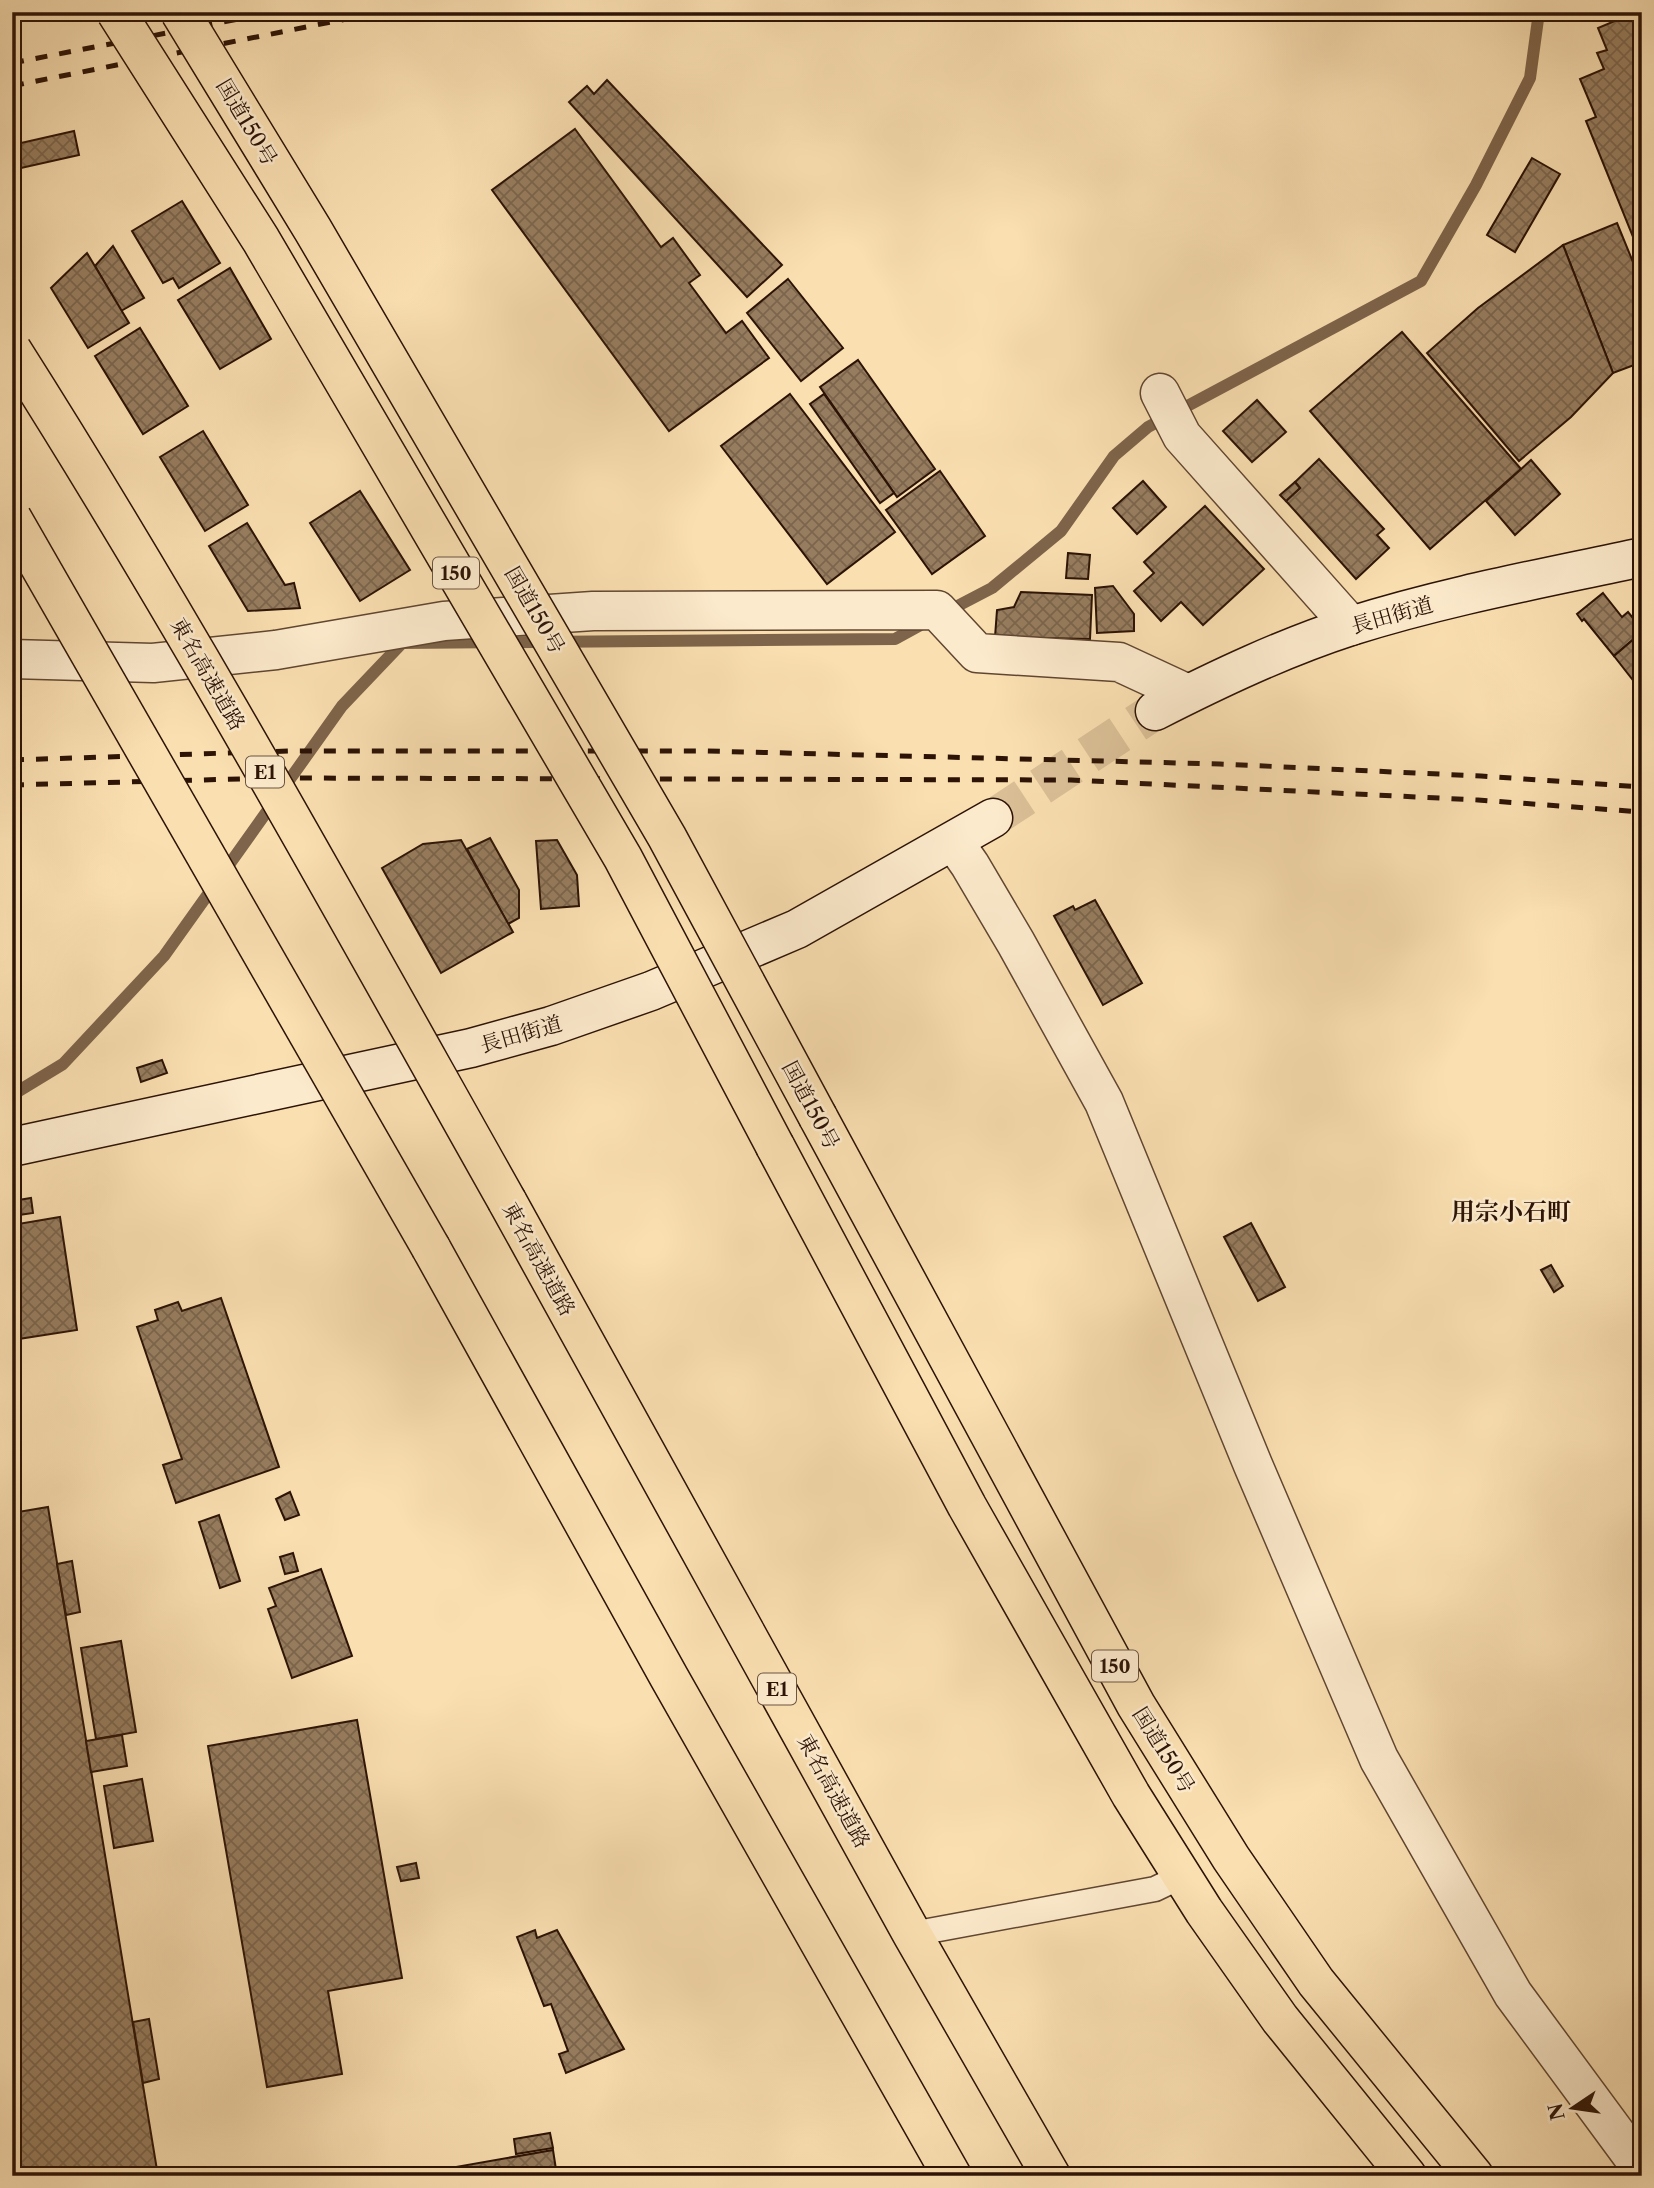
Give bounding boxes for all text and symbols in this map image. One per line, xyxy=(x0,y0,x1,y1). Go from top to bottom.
street label: 国道150号 xyxy=(211,74,283,170)
road number: 150 xyxy=(433,558,479,588)
street label: 国道150号 xyxy=(500,562,570,658)
street label: 長田街道 xyxy=(1348,591,1436,639)
street label: 東名高速道路 xyxy=(166,613,250,735)
road number: E1 xyxy=(246,757,284,788)
street label: 長田街道 xyxy=(477,1010,565,1058)
street label: 国道150号 xyxy=(777,1057,845,1153)
district label: 用宗小石町 xyxy=(1451,1197,1571,1226)
street label: 東名高速道路 xyxy=(498,1198,580,1320)
road number: 150 xyxy=(1092,1650,1138,1682)
road number: E1 xyxy=(758,1674,796,1704)
street label: 国道150号 xyxy=(1128,1702,1200,1798)
street label: 東名高速道路 xyxy=(793,1730,875,1852)
north arrow xyxy=(1538,2072,1608,2142)
text: N xyxy=(1544,2101,1570,2122)

